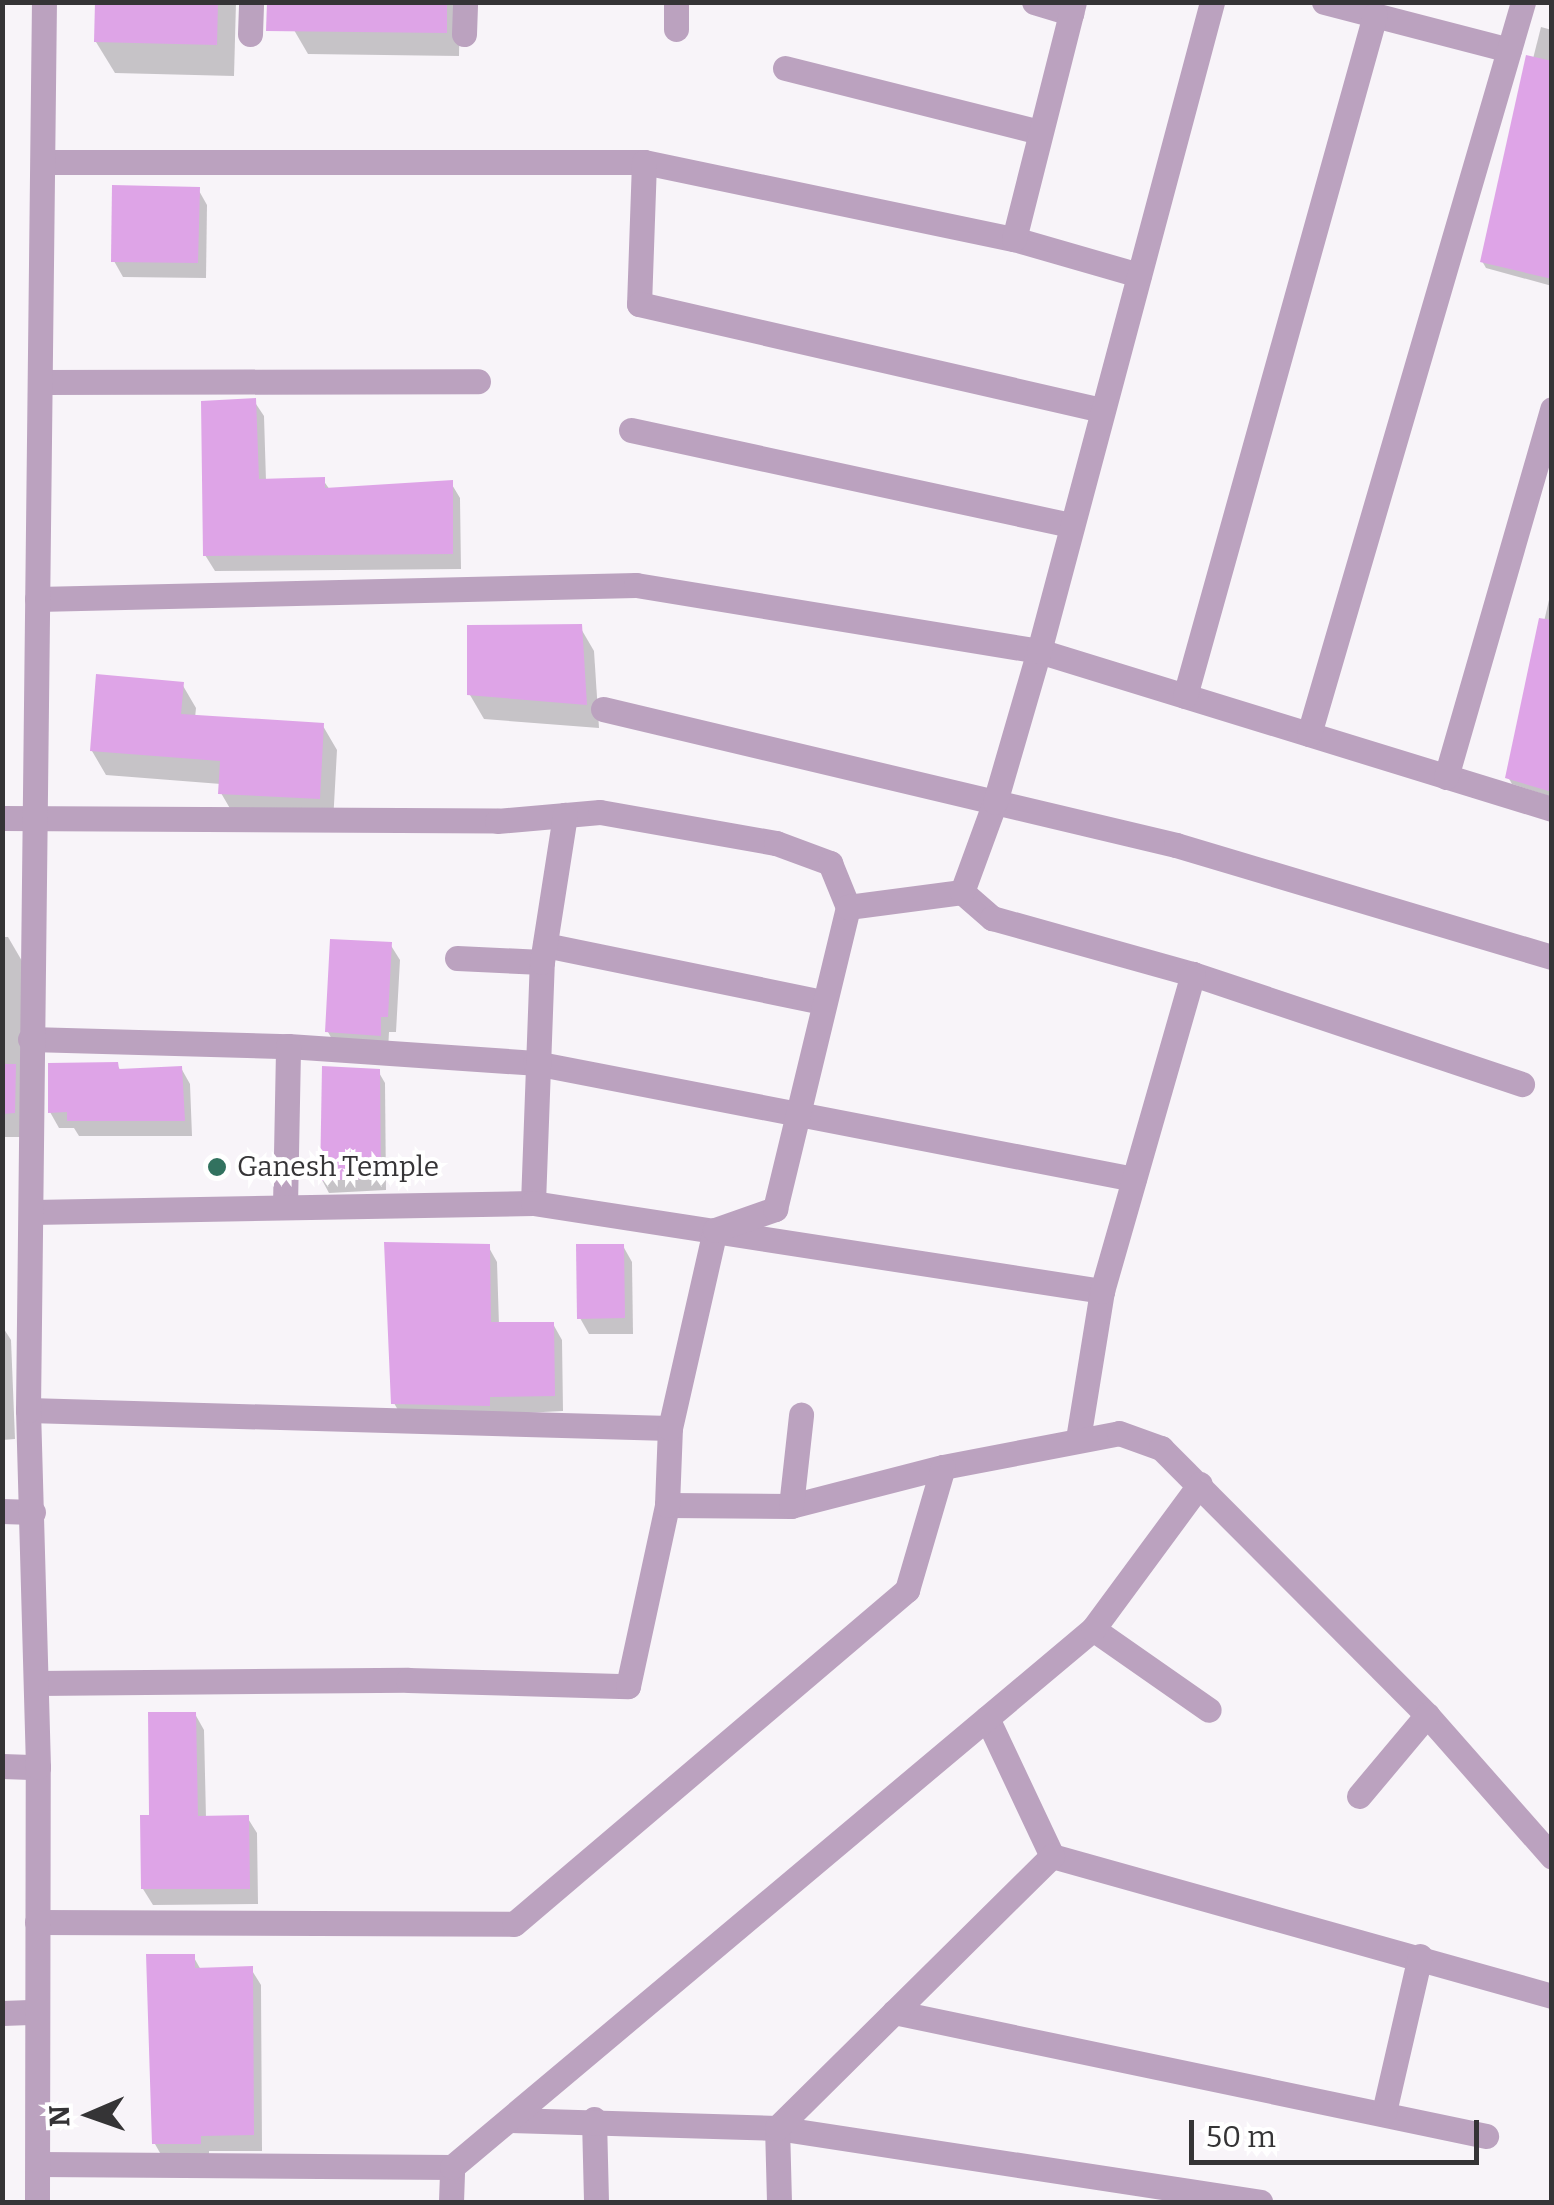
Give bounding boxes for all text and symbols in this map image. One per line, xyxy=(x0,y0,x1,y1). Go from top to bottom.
place label: Ganesh Temple xyxy=(237,1150,439,1184)
marker: Ganesh Temple xyxy=(206,1156,228,1178)
north arrow xyxy=(40,2065,140,2165)
scale bar xyxy=(1194,2100,1484,2162)
text: N xyxy=(43,2105,76,2127)
text: 50 m xyxy=(1206,2119,1276,2155)

